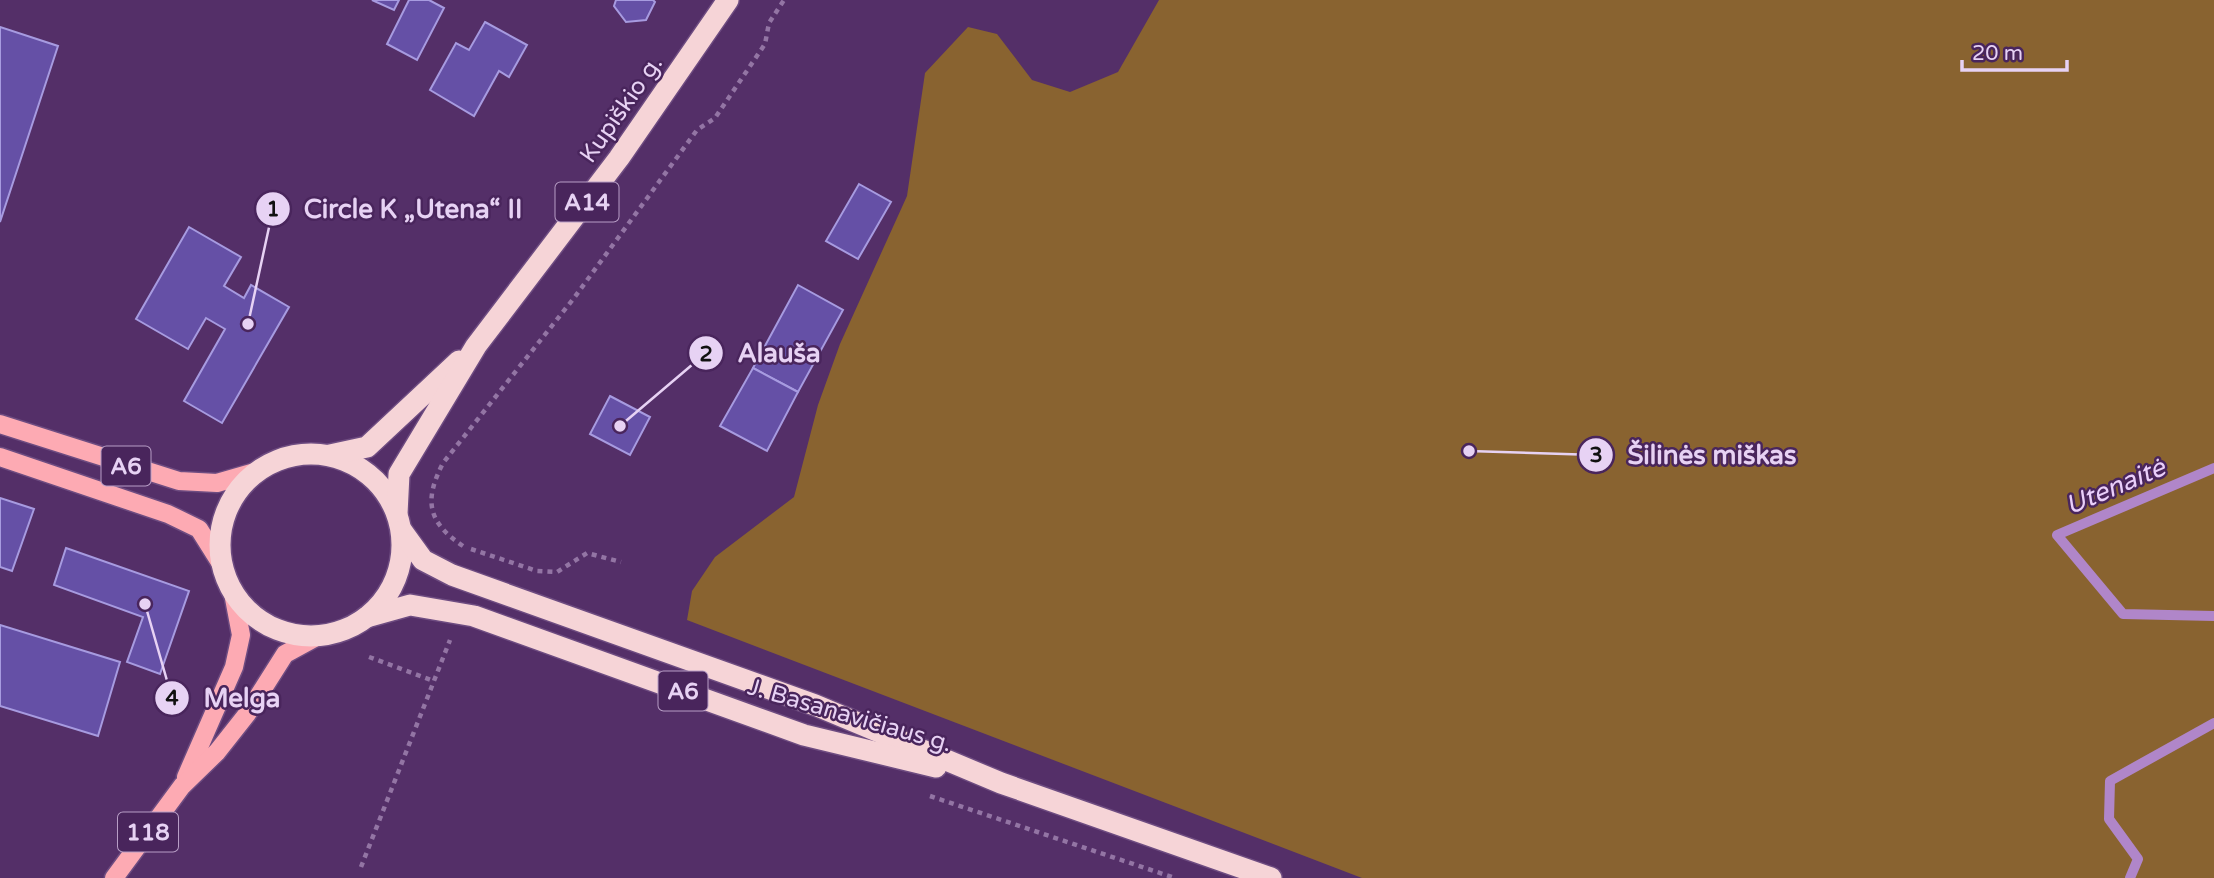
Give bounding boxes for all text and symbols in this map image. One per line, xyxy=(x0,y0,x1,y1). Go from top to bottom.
scale bar xyxy=(1962,28,2067,72)
text: 20 m xyxy=(1972,41,2023,66)
street label: Kupiškio g. xyxy=(574,50,669,169)
road number: A14 xyxy=(556,182,618,222)
callout: Circle K „Utena“ II xyxy=(255,185,537,232)
text: Circle K „Utena“ II xyxy=(304,194,522,225)
text: 1 xyxy=(266,197,280,222)
callout: Alauša xyxy=(689,330,835,377)
text: Alauša xyxy=(737,338,821,369)
text: 2 xyxy=(699,342,713,367)
callout: Šilinės miškas xyxy=(1579,431,1810,478)
text: Šilinės miškas xyxy=(1628,439,1796,471)
text: 3 xyxy=(1589,443,1603,468)
road number: A6 xyxy=(102,446,150,486)
water label: Utenaitė xyxy=(2061,451,2171,521)
road number: A6 xyxy=(658,671,708,710)
street label: J. Basanavičiaus g. xyxy=(744,672,955,759)
callout: Melga xyxy=(154,674,294,721)
text: Melga xyxy=(204,683,280,714)
text: 4 xyxy=(165,686,179,711)
road number: 118 xyxy=(118,812,178,852)

